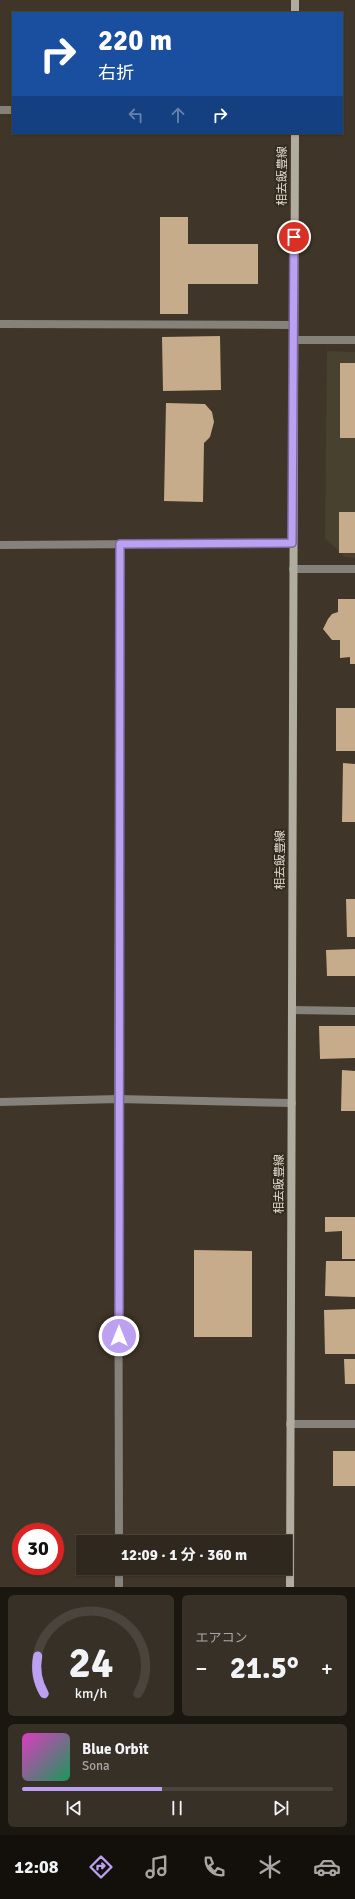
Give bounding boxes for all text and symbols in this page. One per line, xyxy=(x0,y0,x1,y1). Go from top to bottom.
text: 220 m xyxy=(98,24,172,58)
icon: right xyxy=(32,28,84,80)
text: 右折 xyxy=(98,62,134,84)
icon: left xyxy=(125,104,147,126)
icon: ahead xyxy=(167,104,189,126)
icon: right xyxy=(209,104,231,126)
street label: 相去飯豊線 xyxy=(275,146,290,206)
pin xyxy=(277,220,311,254)
icon: arrive xyxy=(283,226,305,248)
street label: 相去飯豊線 xyxy=(273,830,288,890)
street label: 相去飯豊線 xyxy=(272,1154,287,1214)
position arrow xyxy=(98,1315,140,1357)
speed limit sign: 30 xyxy=(12,1523,64,1575)
text: 12:09 · 1 分 · 360 m xyxy=(121,1546,247,1564)
text: エアコン xyxy=(196,1630,248,1646)
text: 24 xyxy=(68,1637,113,1688)
text: 21.5° xyxy=(230,1650,299,1687)
text: − xyxy=(196,1655,207,1682)
text: + xyxy=(321,1655,333,1682)
text: km/h xyxy=(75,1684,107,1701)
text: Blue Orbit xyxy=(82,1740,149,1758)
text: Sona xyxy=(82,1758,110,1774)
icon: previous xyxy=(63,1797,85,1819)
icon: pause xyxy=(166,1797,188,1819)
icon: next xyxy=(270,1797,292,1819)
icon: directions xyxy=(87,1853,115,1881)
icon: music xyxy=(143,1853,171,1881)
icon: phone xyxy=(200,1853,228,1881)
icon: climate xyxy=(256,1853,284,1881)
icon: car xyxy=(313,1853,341,1881)
text: 12:08 xyxy=(14,1856,58,1878)

